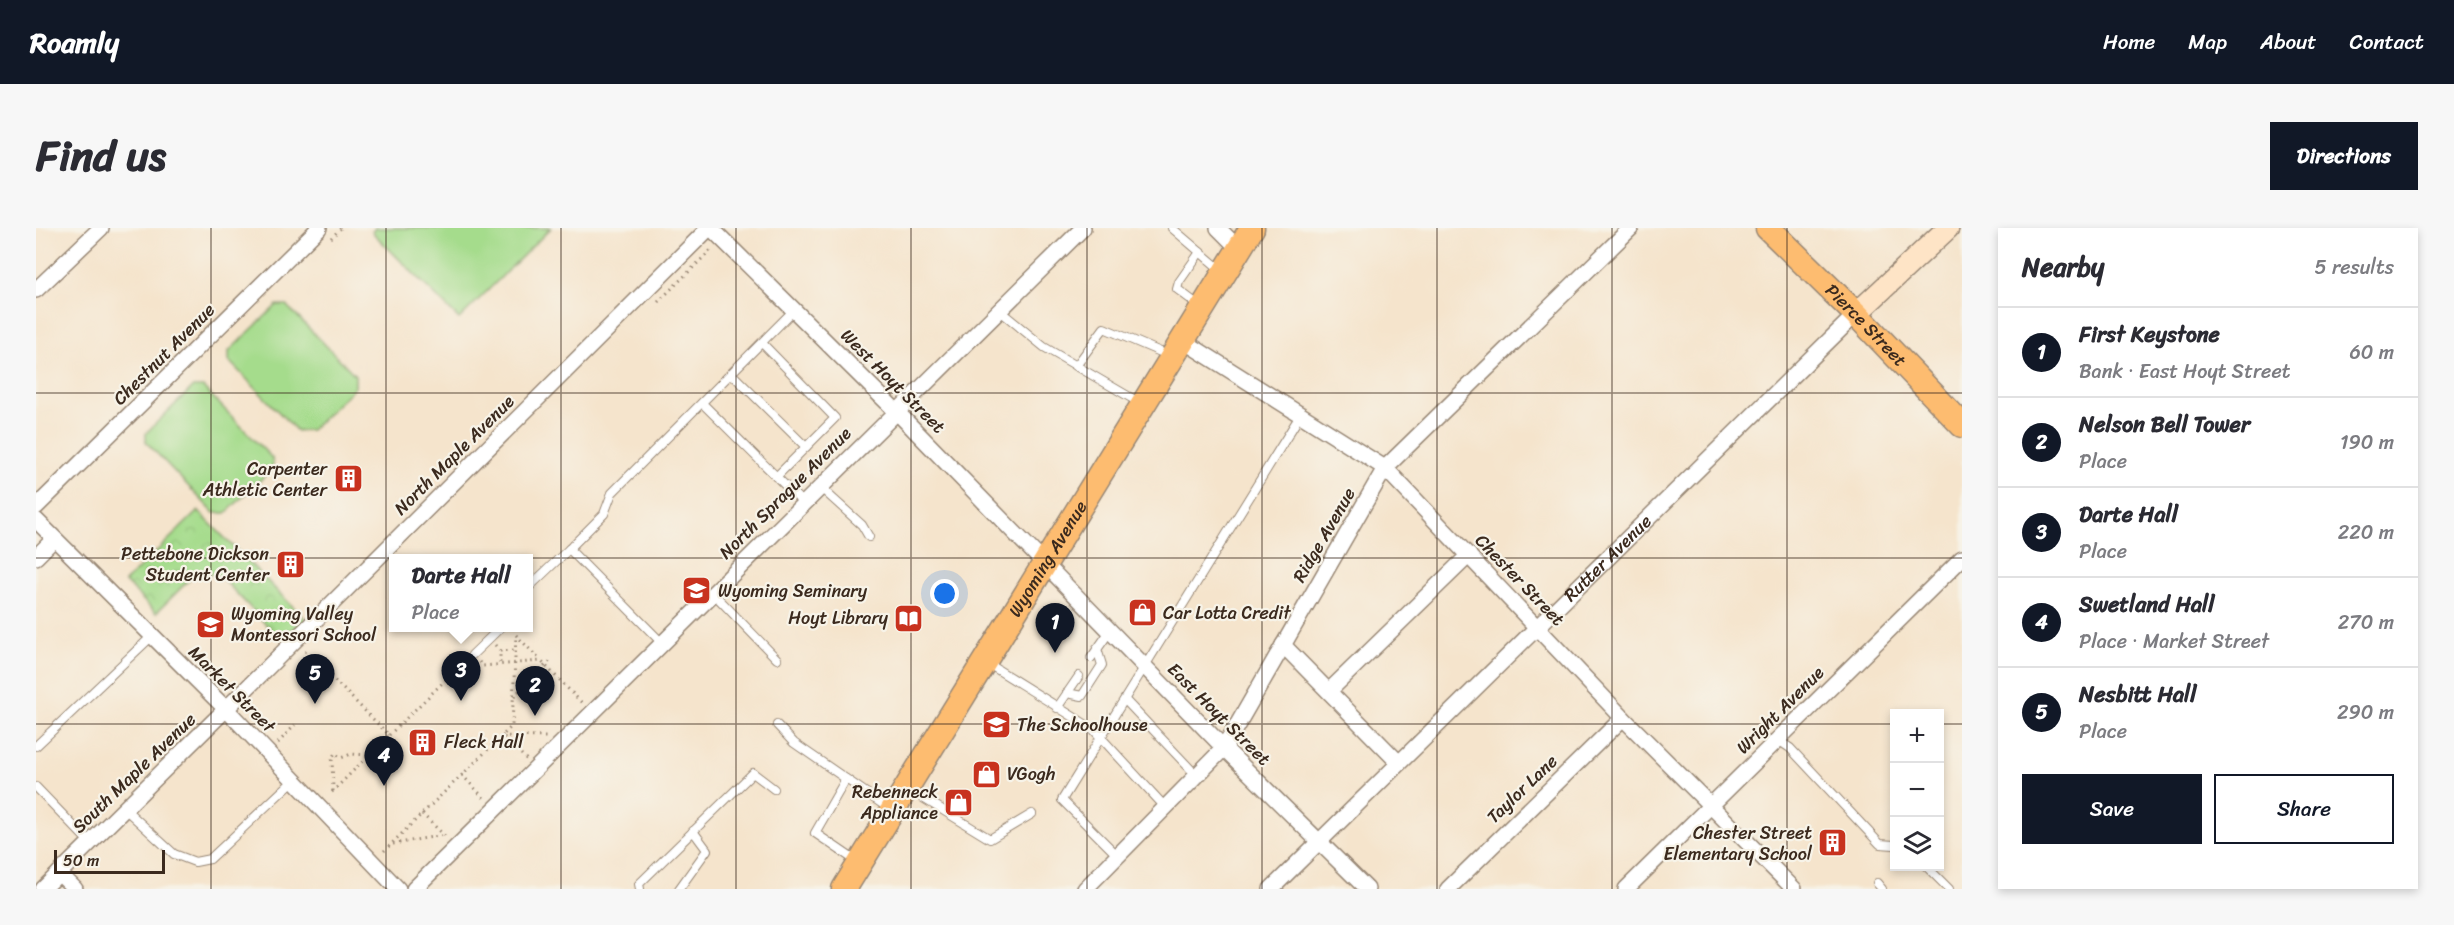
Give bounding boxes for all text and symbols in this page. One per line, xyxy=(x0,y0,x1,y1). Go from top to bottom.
text: Roamly xyxy=(30,18,119,67)
text: Home xyxy=(2103,23,2155,61)
text: Map xyxy=(2188,23,2227,61)
text: About xyxy=(2260,23,2317,61)
text: Contact xyxy=(2350,23,2424,61)
text: Find us xyxy=(36,119,166,193)
button: Directions xyxy=(2270,122,2418,190)
text: Nearby xyxy=(2022,244,2104,290)
text: 5 results xyxy=(2315,250,2394,285)
street label: Pierce Street xyxy=(1817,276,1915,375)
street label: Chestnut Avenue xyxy=(105,295,223,413)
text: First Keystone xyxy=(2079,315,2220,354)
street label: West Hoyt Street xyxy=(833,321,953,441)
text: 1 xyxy=(2037,335,2046,370)
text: 60 m xyxy=(2349,335,2394,370)
text: Bank · East Hoyt Street xyxy=(2079,354,2290,389)
street label: North Maple Avenue xyxy=(386,387,522,523)
text: Nelson Bell Tower xyxy=(2079,405,2250,444)
street label: North Sprague Avenue xyxy=(711,419,859,567)
text: 2 xyxy=(2036,425,2047,460)
text: 190 m xyxy=(2340,425,2394,460)
text: Place xyxy=(2079,444,2127,479)
place label: Carpenter Athletic Center xyxy=(202,453,329,506)
building icon: Carpenter Athletic Center xyxy=(332,463,364,495)
street label: Ridge Avenue xyxy=(1284,481,1364,589)
street label: Wyoming Avenue xyxy=(999,494,1096,624)
text: Darte Hall xyxy=(2079,495,2178,534)
street label: Rutter Avenue xyxy=(1556,507,1660,610)
text: 3 xyxy=(2036,515,2047,550)
text: 220 m xyxy=(2338,515,2394,550)
street label: Chester Street xyxy=(1467,526,1573,634)
text: Place xyxy=(2079,534,2127,569)
place label: Pettebone Dickson Student Center xyxy=(121,538,271,591)
building icon: Pettebone Dickson Student Center xyxy=(274,548,306,580)
popup xyxy=(389,554,533,632)
text: Darte Hall xyxy=(411,556,511,595)
school or university icon: Wyoming Seminary xyxy=(681,575,713,607)
place label: Wyoming Seminary xyxy=(718,575,868,607)
your location xyxy=(930,579,959,608)
text: Swetland Hall xyxy=(2079,585,2215,624)
text: Place xyxy=(411,595,460,630)
shop icon: Car Lotta Credit xyxy=(1126,597,1158,629)
place label: Car Lotta Credit xyxy=(1163,597,1291,629)
place label: Wyoming Valley Montessori School xyxy=(231,598,377,651)
place label: Hoyt Library xyxy=(788,602,889,634)
library icon: Hoyt Library xyxy=(893,602,925,634)
pin: 1 xyxy=(1036,604,1074,653)
text: 4 xyxy=(2035,605,2048,640)
text: 270 m xyxy=(2338,605,2394,640)
school or university icon: Wyoming Valley Montessori School xyxy=(194,608,226,640)
text: Place · Market Street xyxy=(2079,624,2269,659)
street label: Market Street xyxy=(181,638,284,741)
pin: 3 xyxy=(442,652,480,701)
pin: 5 xyxy=(296,654,334,704)
street label: East Hoyt Street xyxy=(1159,654,1279,774)
street label: Wright Avenue xyxy=(1728,658,1832,762)
pin: 2 xyxy=(516,666,554,716)
text: Nesbitt Hall xyxy=(2079,675,2197,714)
text: 5 xyxy=(2035,695,2048,730)
text: 290 m xyxy=(2337,695,2394,730)
street label: South Maple Avenue xyxy=(64,705,204,841)
school or university icon: The Schoolhouse xyxy=(980,709,1012,741)
place label: The Schoolhouse xyxy=(1017,709,1148,741)
map controls xyxy=(1890,709,1944,871)
button: + xyxy=(1890,709,1944,763)
text: Place xyxy=(2079,714,2127,749)
building icon: Fleck Hall xyxy=(407,726,439,758)
place label: Fleck Hall xyxy=(444,726,524,758)
pin: 4 xyxy=(364,736,404,786)
street label: Taylor Lane xyxy=(1479,746,1565,832)
shop icon: VGogh xyxy=(970,758,1002,790)
place label: VGogh xyxy=(1007,758,1055,790)
button: − xyxy=(1890,763,1944,817)
button: Save xyxy=(2022,774,2202,844)
button: Share xyxy=(2214,774,2394,844)
place label: Rebenneck Appliance xyxy=(852,776,938,829)
shop icon: Rebenneck Appliance xyxy=(943,786,975,818)
place label: Chester Street Elementary School xyxy=(1663,817,1813,870)
button: layers xyxy=(1890,817,1944,871)
building icon: Chester Street Elementary School xyxy=(1817,827,1849,859)
text: 50 m xyxy=(63,846,99,875)
scale bar xyxy=(54,847,165,874)

